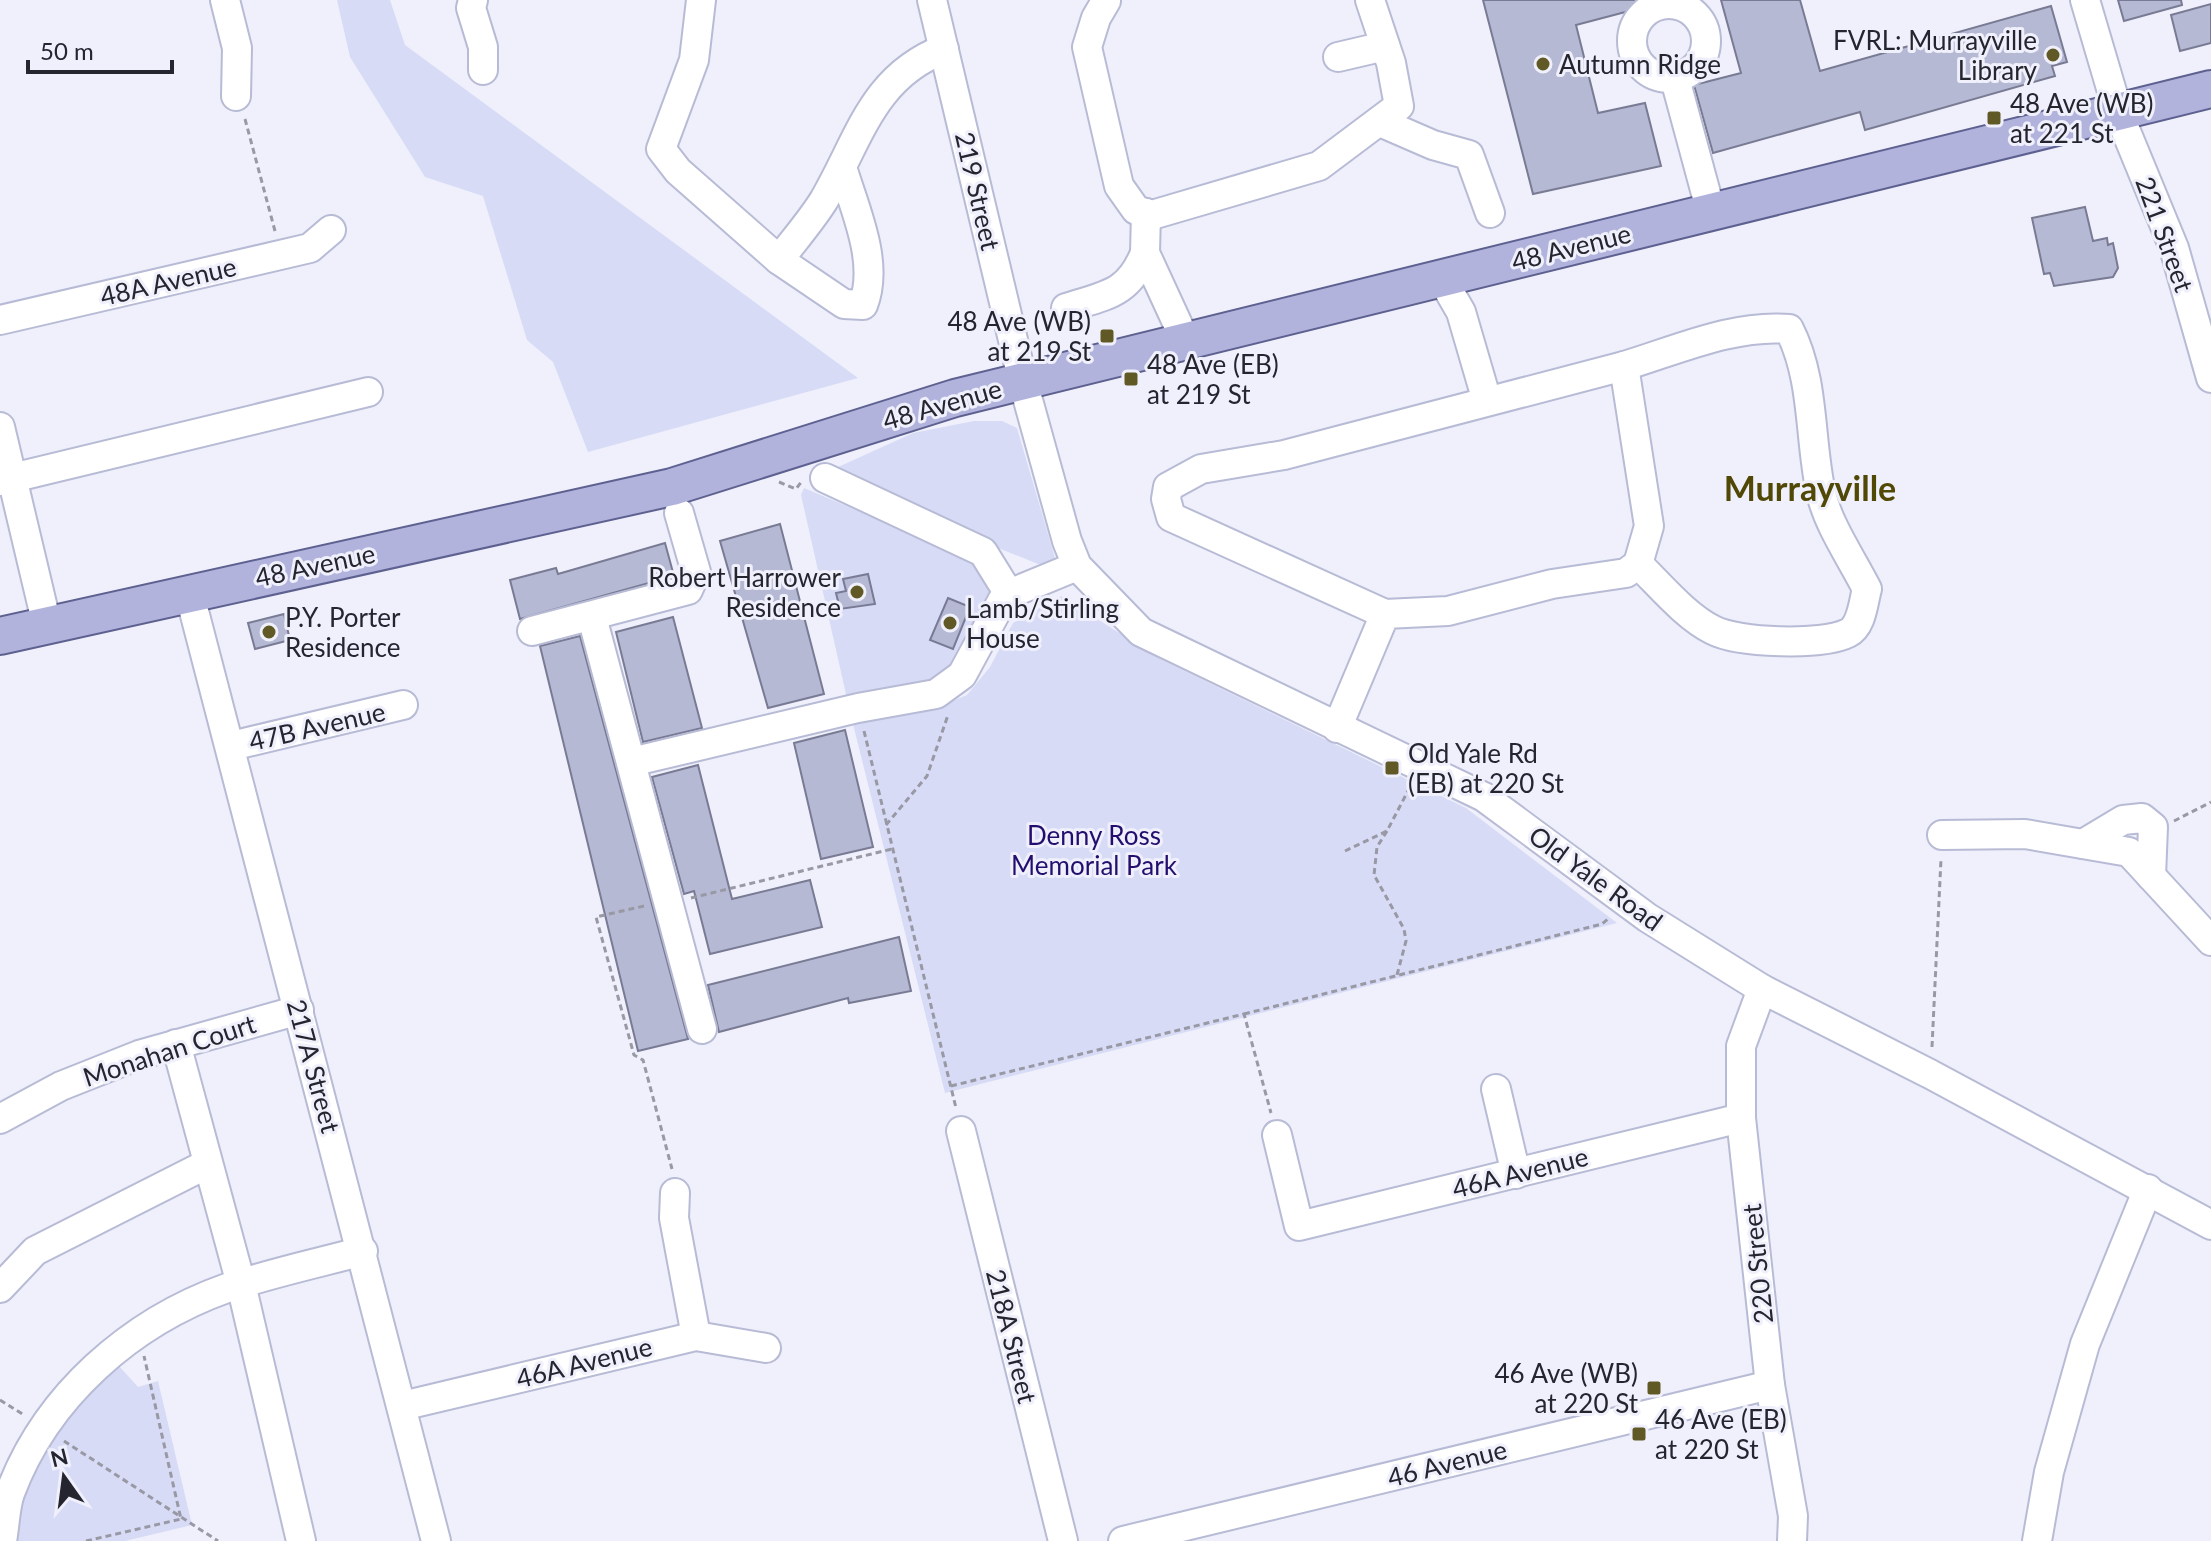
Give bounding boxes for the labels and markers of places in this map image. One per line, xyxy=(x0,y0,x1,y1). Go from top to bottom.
place label: FVRL: Murrayville Library xyxy=(1833,24,2038,86)
marker: FVRL: Murrayville Library xyxy=(2044,46,2062,64)
place label: Autumn Ridge xyxy=(1559,48,1721,80)
marker: Autumn Ridge xyxy=(1534,55,1552,73)
place label: 48 Ave (WB) at 221 St xyxy=(2010,87,2154,149)
marker: 48 Ave (WB) at 221 St xyxy=(1985,109,2003,127)
place label: 48 Ave (WB) at 219 St xyxy=(947,305,1092,367)
marker: 48 Ave (WB) at 219 St xyxy=(1098,327,1116,345)
place label: 48 Ave (EB) at 219 St xyxy=(1147,348,1279,410)
marker: 48 Ave (EB) at 219 St xyxy=(1122,370,1140,388)
place label: Robert Harrower Residence xyxy=(648,561,842,623)
marker: Robert Harrower Residence xyxy=(848,583,866,601)
place label: Lamb/Stirling House xyxy=(966,592,1119,654)
place label: P.Y. Porter Residence xyxy=(285,601,401,663)
marker: Lamb/Stirling House xyxy=(941,614,959,632)
marker: P.Y. Porter Residence xyxy=(260,623,278,641)
place label: Old Yale Rd (EB) at 220 St xyxy=(1408,737,1565,799)
marker: Old Yale Rd (EB) at 220 St xyxy=(1383,759,1401,777)
place label: 46 Ave (WB) at 220 St xyxy=(1494,1357,1639,1419)
marker: 46 Ave (WB) at 220 St xyxy=(1645,1379,1663,1397)
place label: 46 Ave (EB) at 220 St xyxy=(1655,1403,1787,1465)
marker: 46 Ave (EB) at 220 St xyxy=(1630,1425,1648,1443)

